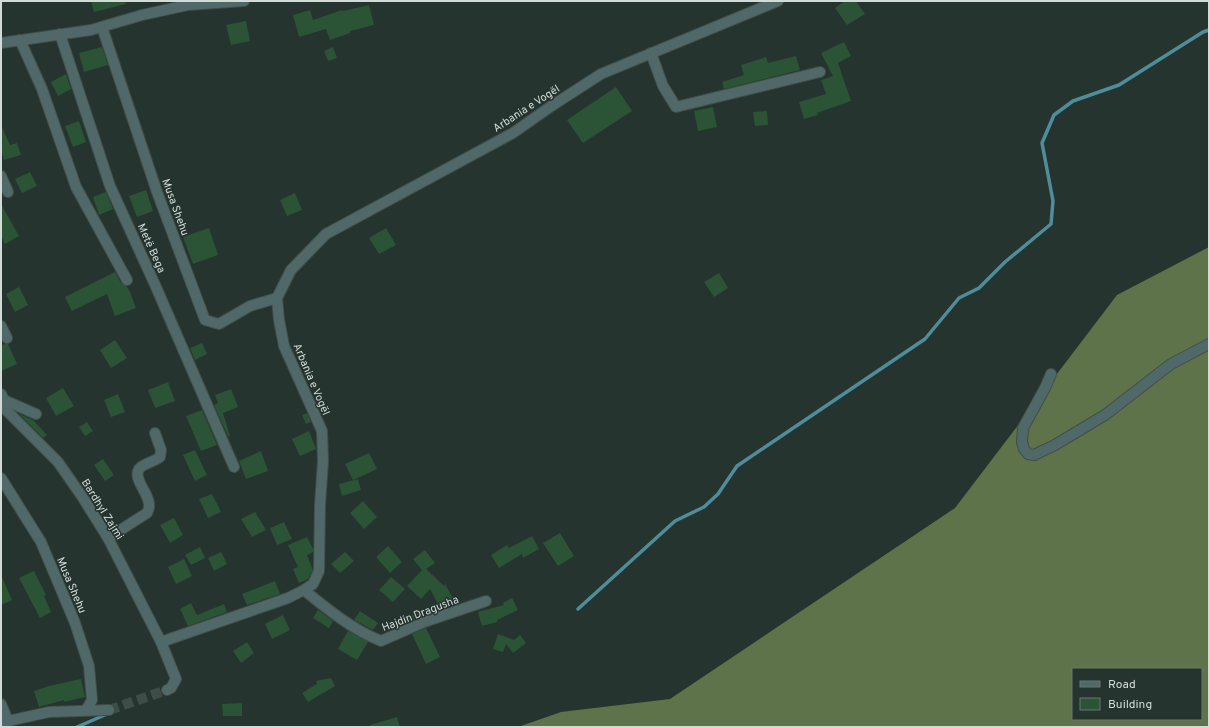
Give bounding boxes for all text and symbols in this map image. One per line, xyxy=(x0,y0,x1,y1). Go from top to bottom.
street label: Arbania e Vogël xyxy=(490,82,563,136)
street label: Musa Shehu xyxy=(158,177,192,238)
street label: Metë Bega xyxy=(134,221,168,276)
street label: Arbania e Vogël xyxy=(290,341,333,418)
street label: Bardhyl Zajmi xyxy=(78,477,126,543)
street label: Musa Shehu xyxy=(53,555,89,616)
street label: Hajdin Dragusha xyxy=(380,593,461,635)
legend xyxy=(1072,668,1202,720)
text: Road xyxy=(1108,677,1136,693)
text: Building xyxy=(1108,697,1152,713)

